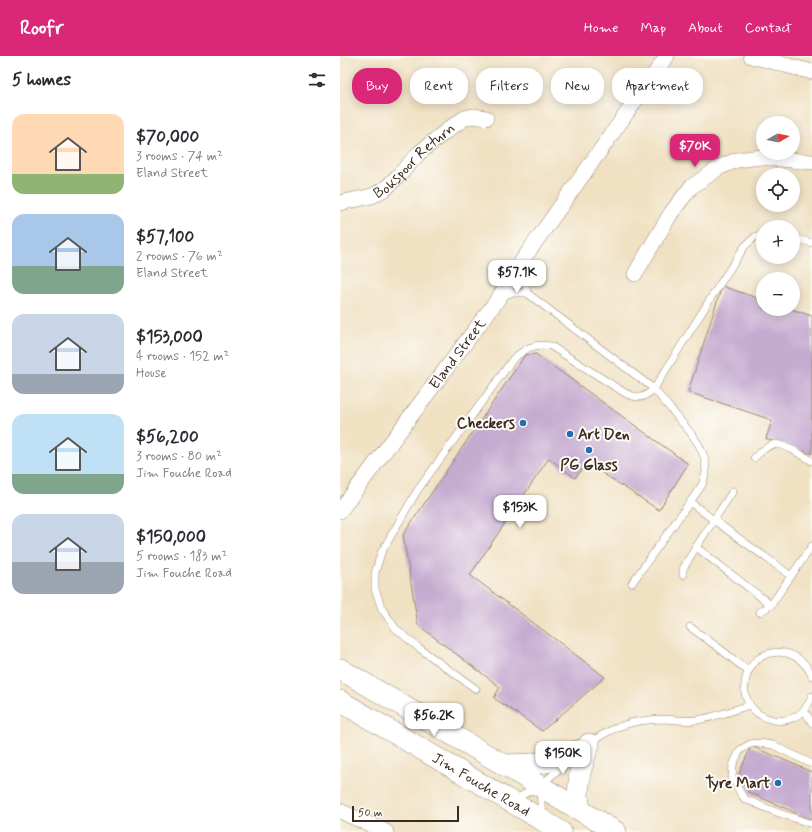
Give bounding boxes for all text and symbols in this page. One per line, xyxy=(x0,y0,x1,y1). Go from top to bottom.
text: Roofr xyxy=(20,16,64,41)
text: Home xyxy=(584,19,618,37)
text: Map xyxy=(640,19,666,37)
text: About xyxy=(688,19,723,37)
text: Contact xyxy=(745,19,792,37)
chip: Buy xyxy=(352,68,402,104)
chip: Rent xyxy=(410,68,468,104)
chip: Filters xyxy=(476,68,543,104)
chip: New xyxy=(551,68,604,104)
chip: Apartment xyxy=(612,68,703,104)
text: 5 homes xyxy=(12,69,71,91)
icon: filters xyxy=(306,69,328,91)
north arrow xyxy=(756,116,800,160)
map controls xyxy=(756,116,800,316)
street label: Bokspoor Return xyxy=(370,119,460,204)
text: $70,000 xyxy=(136,126,199,148)
icon: home xyxy=(44,130,92,178)
pin: $70K xyxy=(671,134,719,168)
text: $70K xyxy=(679,138,711,155)
text: 3 rooms · 74 m² xyxy=(136,148,223,165)
text: Eland Street xyxy=(136,165,208,182)
button: locate xyxy=(756,168,800,212)
button: + xyxy=(756,220,800,264)
text: $57,100 xyxy=(136,226,194,248)
icon: home xyxy=(44,230,92,278)
text: 2 rooms · 76 m² xyxy=(136,248,223,265)
pin: $57.1K xyxy=(484,260,550,294)
text: $57.1K xyxy=(497,264,537,281)
text: Eland Street xyxy=(136,265,208,282)
button: − xyxy=(756,272,800,316)
street label: Eland Street xyxy=(425,315,491,394)
text: $153,000 xyxy=(136,326,203,348)
icon: home xyxy=(44,330,92,378)
text: 4 rooms · 152 m² xyxy=(136,348,229,365)
text: House xyxy=(136,365,167,382)
place label: Checkers xyxy=(457,414,515,434)
marker: Checkers xyxy=(518,418,528,428)
place label: Art Den xyxy=(578,425,630,445)
text: $56,200 xyxy=(136,426,199,448)
marker: Art Den xyxy=(565,429,575,439)
icon: home xyxy=(44,430,92,478)
marker: PG Glass xyxy=(584,445,594,455)
text: 3 rooms · 80 m² xyxy=(136,448,222,465)
place label: PG Glass xyxy=(560,456,618,476)
text: Jim Fouche Road xyxy=(136,465,232,482)
pin: $153K xyxy=(492,495,548,529)
text: $153K xyxy=(503,499,537,516)
text: $150,000 xyxy=(136,526,206,548)
icon: home xyxy=(44,530,92,578)
text: 5 rooms · 183 m² xyxy=(136,548,227,565)
text: Jim Fouche Road xyxy=(136,565,232,582)
pin: $56.2K xyxy=(401,703,467,737)
text: $56.2K xyxy=(414,707,454,724)
pin: $150K xyxy=(535,741,591,775)
text: $150K xyxy=(544,745,582,762)
street label: Jim Fouche Road xyxy=(428,748,534,822)
place label: Tyre Mart xyxy=(705,774,770,794)
marker: Tyre Mart xyxy=(773,778,783,788)
scale bar xyxy=(352,804,459,823)
text: 50 m xyxy=(358,806,383,820)

